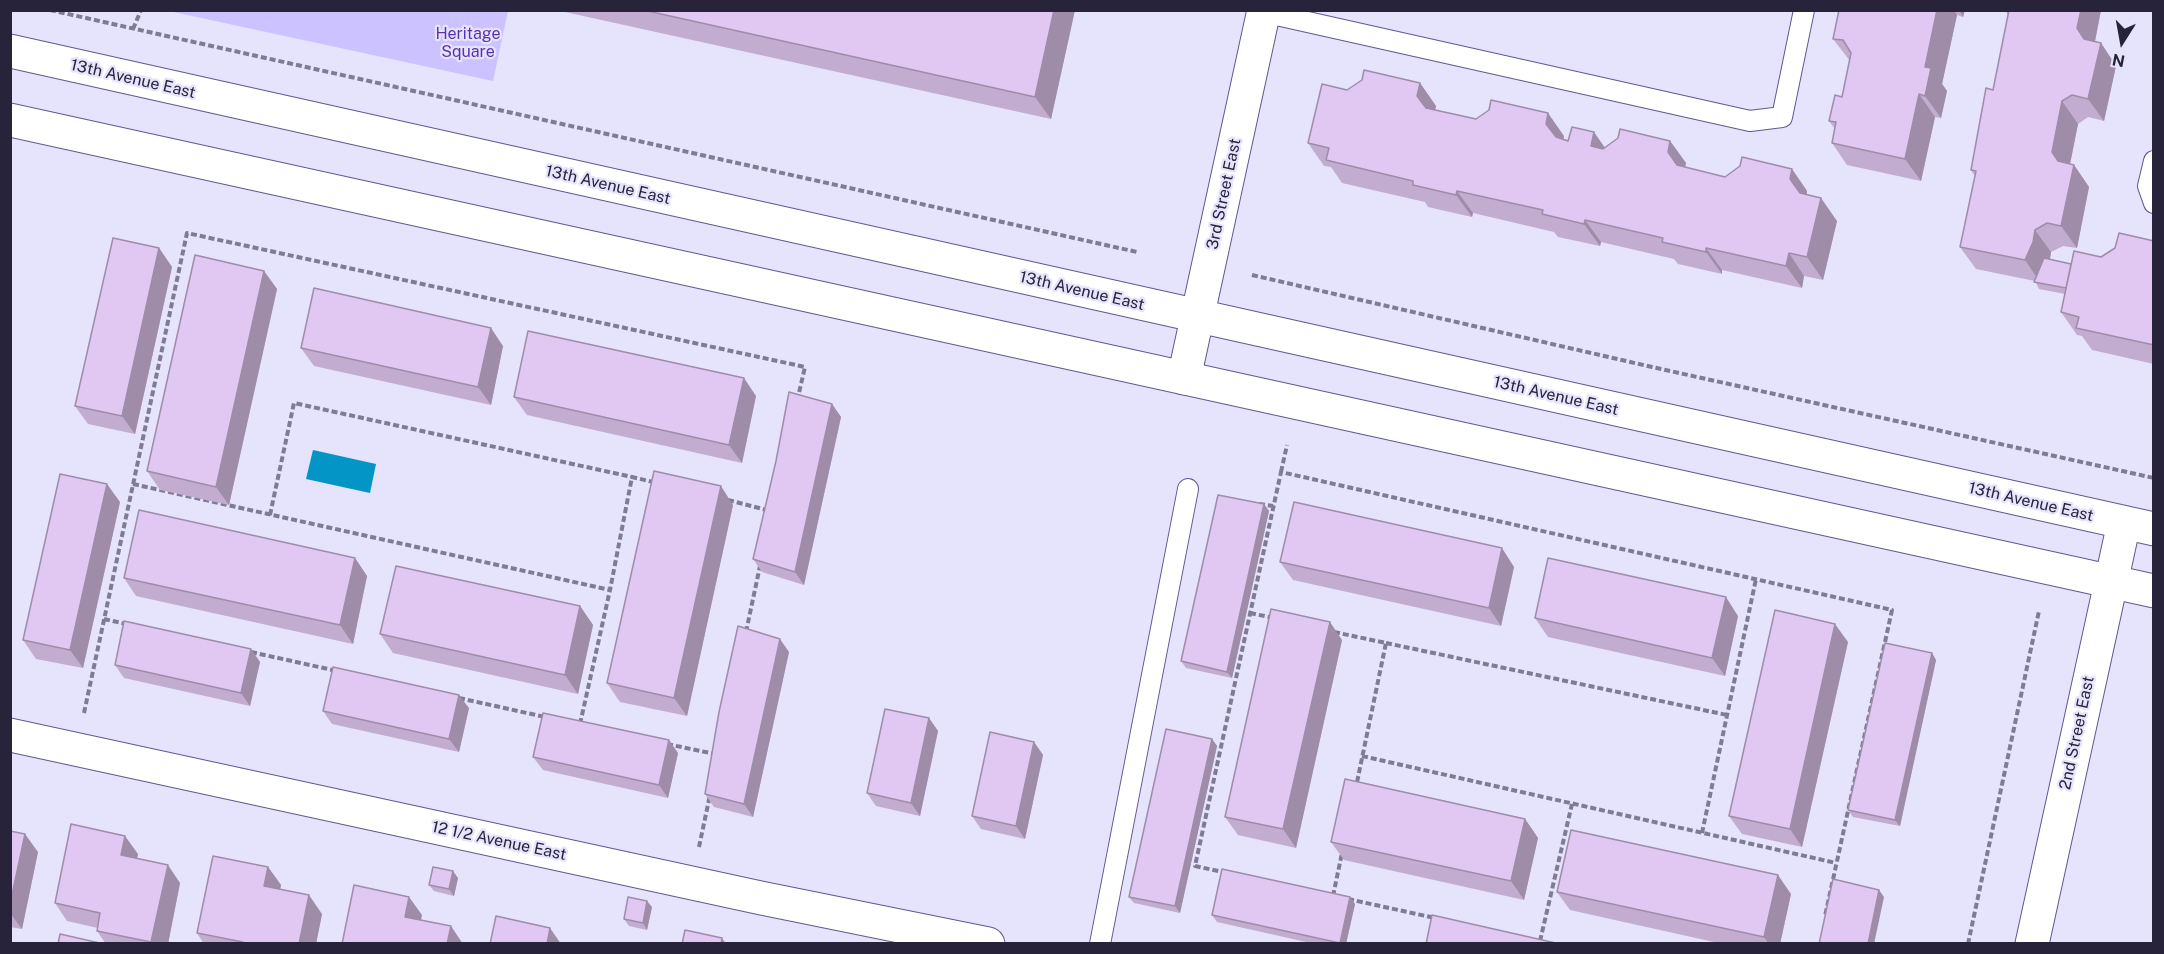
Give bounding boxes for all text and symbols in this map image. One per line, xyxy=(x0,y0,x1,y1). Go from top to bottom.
north arrow xyxy=(2092,12,2152,72)
park label: Heritage Square xyxy=(435,24,501,62)
text: N xyxy=(2111,50,2126,71)
street label: 13th Avenue East xyxy=(69,55,197,103)
street label: 3rd Street East xyxy=(1203,137,1245,251)
street label: 13th Avenue East xyxy=(544,161,672,209)
street label: 13th Avenue East xyxy=(1018,267,1146,315)
street label: 13th Avenue East xyxy=(1492,372,1620,420)
street label: 13th Avenue East xyxy=(1967,478,2095,526)
street label: 2nd Street East xyxy=(2056,674,2098,792)
street label: 12 1/2 Avenue East xyxy=(430,817,568,865)

